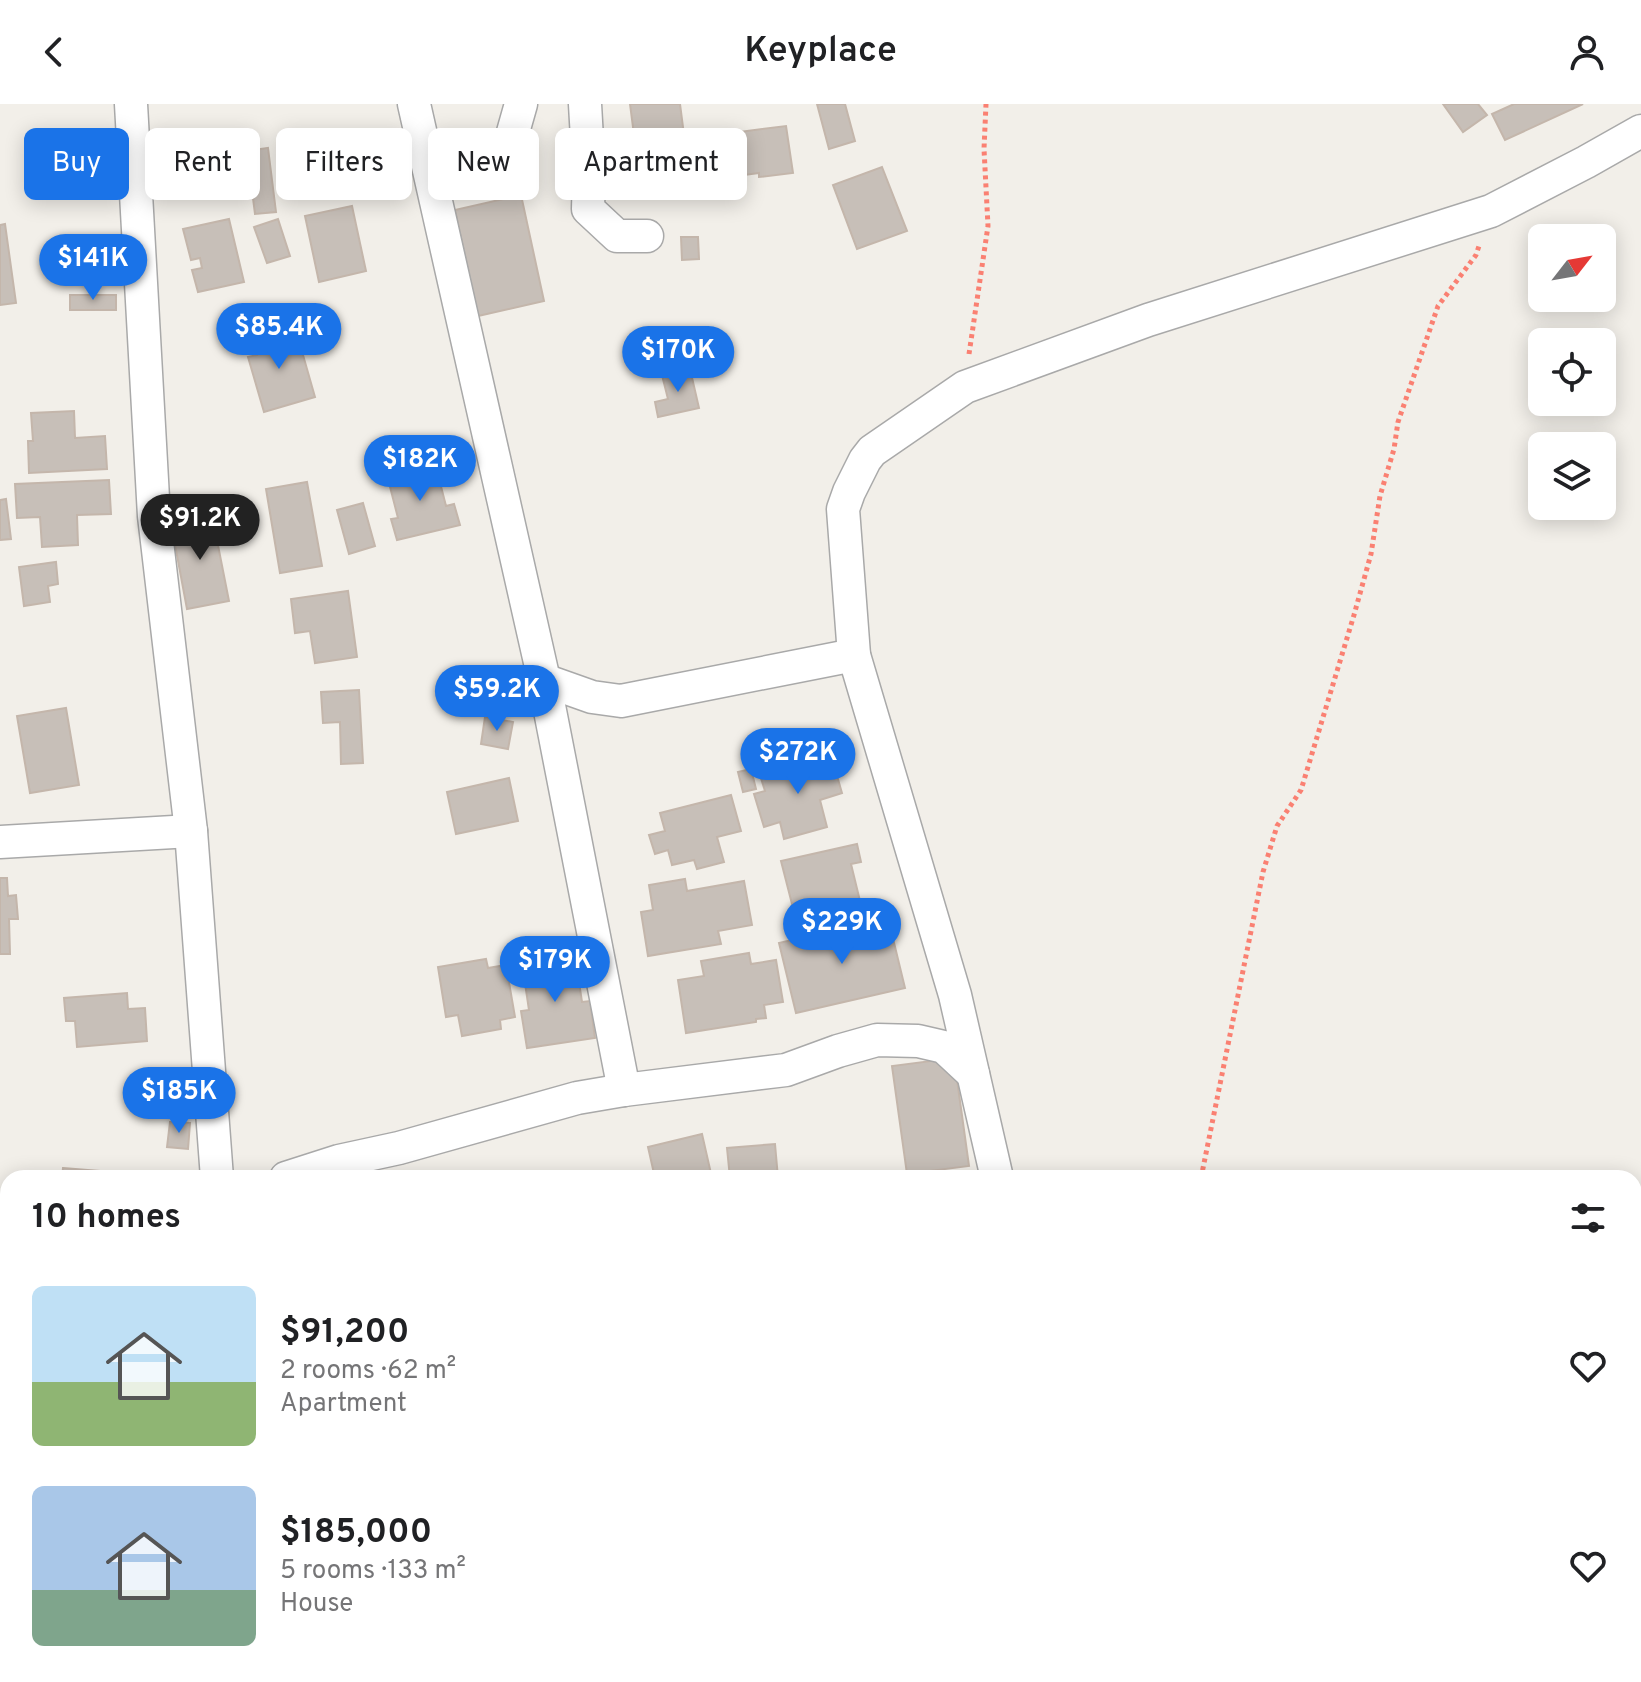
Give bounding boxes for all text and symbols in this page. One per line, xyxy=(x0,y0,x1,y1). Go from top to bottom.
text: Keyplace xyxy=(744,29,897,75)
icon: back xyxy=(32,30,76,74)
icon: person xyxy=(1565,30,1609,74)
chip: Buy xyxy=(24,128,129,200)
chip: Rent xyxy=(145,128,260,200)
chip: Filters xyxy=(276,128,412,200)
chip: New xyxy=(428,128,539,200)
chip: Apartment xyxy=(555,128,747,200)
north arrow xyxy=(1528,224,1616,312)
map controls xyxy=(1528,224,1616,520)
pin: $141K xyxy=(37,234,149,302)
text: $141K xyxy=(57,243,129,276)
pin: $85.4K xyxy=(214,303,344,371)
text: $85.4K xyxy=(234,312,324,345)
pin: $170K xyxy=(622,326,734,394)
button: locate xyxy=(1528,328,1616,416)
text: $170K xyxy=(640,335,716,368)
button: layers xyxy=(1528,432,1616,520)
pin: $182K xyxy=(364,435,476,503)
text: $182K xyxy=(382,444,458,477)
pin: $91.2K xyxy=(135,494,265,562)
text: $91.2K xyxy=(159,503,241,536)
pin: $59.2K xyxy=(432,665,562,733)
text: $59.2K xyxy=(453,674,541,707)
pin: $272K xyxy=(742,728,854,796)
text: $272K xyxy=(758,737,838,770)
pin: $229K xyxy=(786,898,898,966)
text: $229K xyxy=(801,907,883,940)
pin: $179K xyxy=(499,936,611,1004)
text: $179K xyxy=(518,945,592,978)
pin: $185K xyxy=(123,1067,235,1135)
text: $185K xyxy=(141,1076,217,1109)
icon: filters xyxy=(1566,1196,1610,1240)
text: 10 homes xyxy=(32,1197,181,1240)
text: $91,200 xyxy=(280,1312,409,1355)
icon: home xyxy=(96,1318,192,1414)
icon: heart xyxy=(1566,1344,1610,1388)
text: 2 rooms · 62 m² xyxy=(280,1355,456,1388)
text: Apartment xyxy=(280,1388,407,1421)
text: $185,000 xyxy=(280,1512,432,1555)
icon: home xyxy=(96,1518,192,1614)
icon: heart xyxy=(1566,1544,1610,1588)
text: 5 rooms · 133 m² xyxy=(280,1555,466,1588)
text: House xyxy=(280,1588,353,1621)

